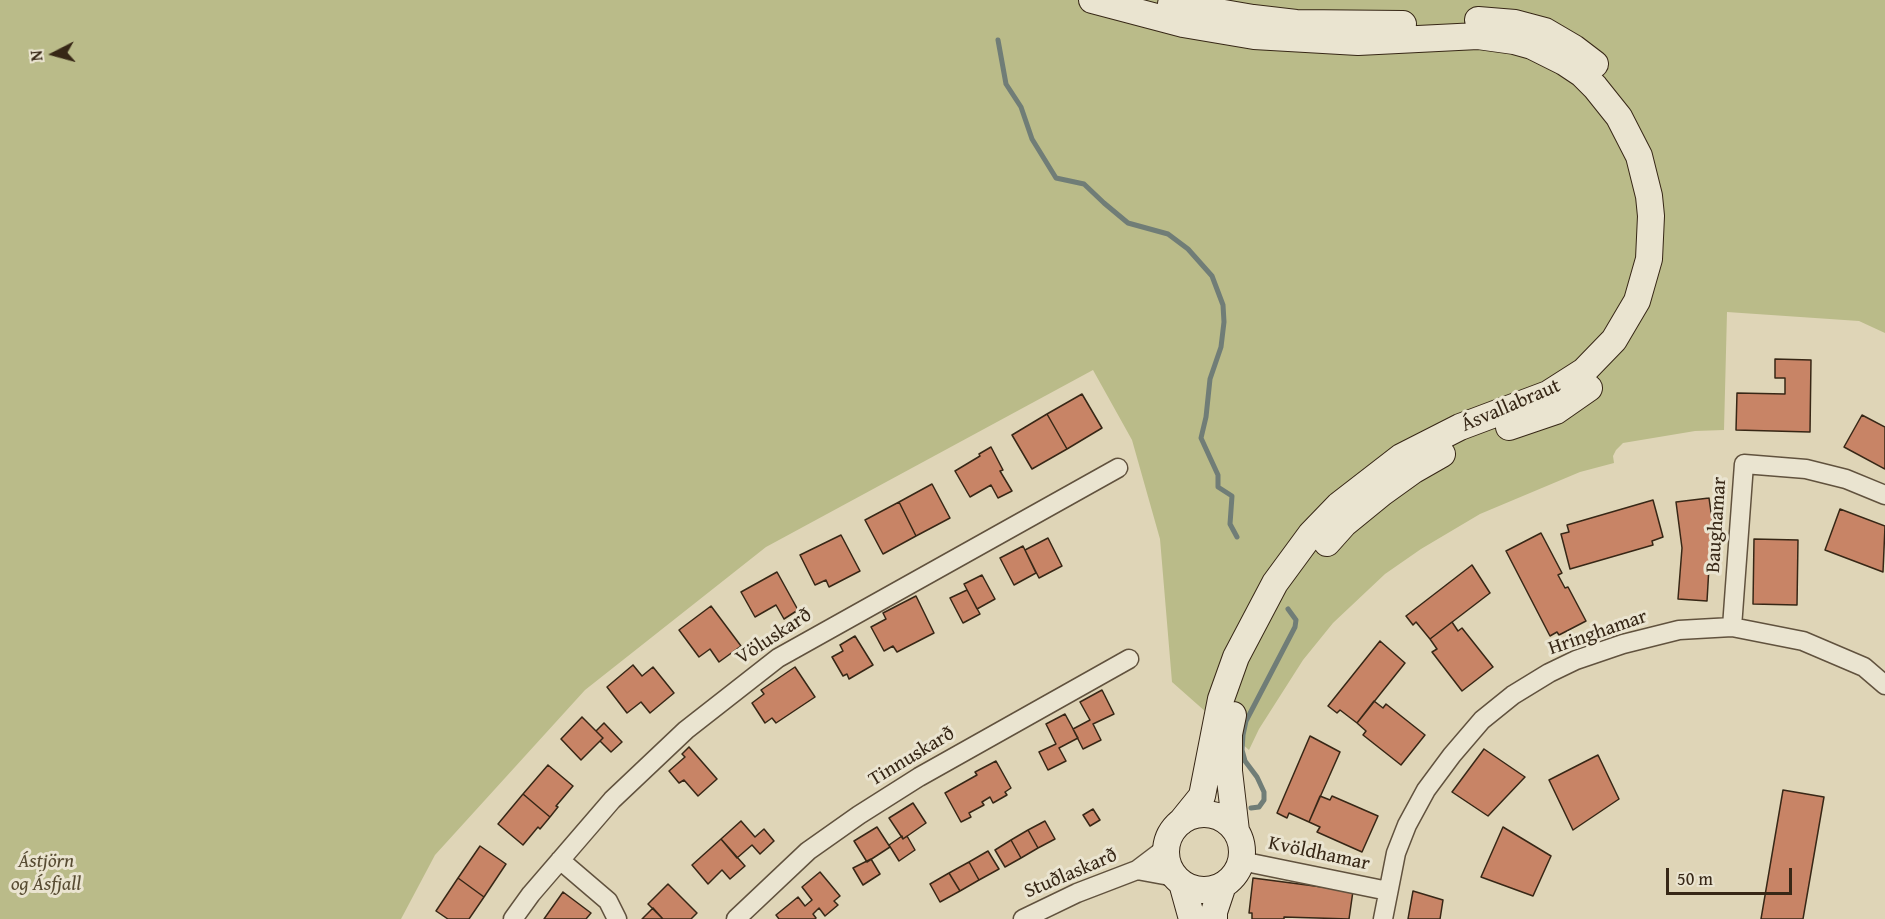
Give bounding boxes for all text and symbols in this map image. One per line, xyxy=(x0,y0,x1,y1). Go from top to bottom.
north arrow xyxy=(24,24,84,84)
text: N xyxy=(24,49,49,62)
street label: Ásvallabraut xyxy=(1458,374,1564,438)
street label: Baughamar xyxy=(1702,476,1732,574)
street label: Völuskarð xyxy=(732,604,816,670)
street label: Hringhamar xyxy=(1545,605,1651,661)
street label: Tinnuskarð xyxy=(865,722,959,792)
street label: Kvöldhamar xyxy=(1266,832,1372,876)
street label: Stuðlaskarð xyxy=(1021,844,1121,904)
park label: Ástjörn og Ásfjall xyxy=(11,850,81,897)
scale bar xyxy=(1669,856,1795,894)
text: 50 m xyxy=(1677,865,1713,892)

